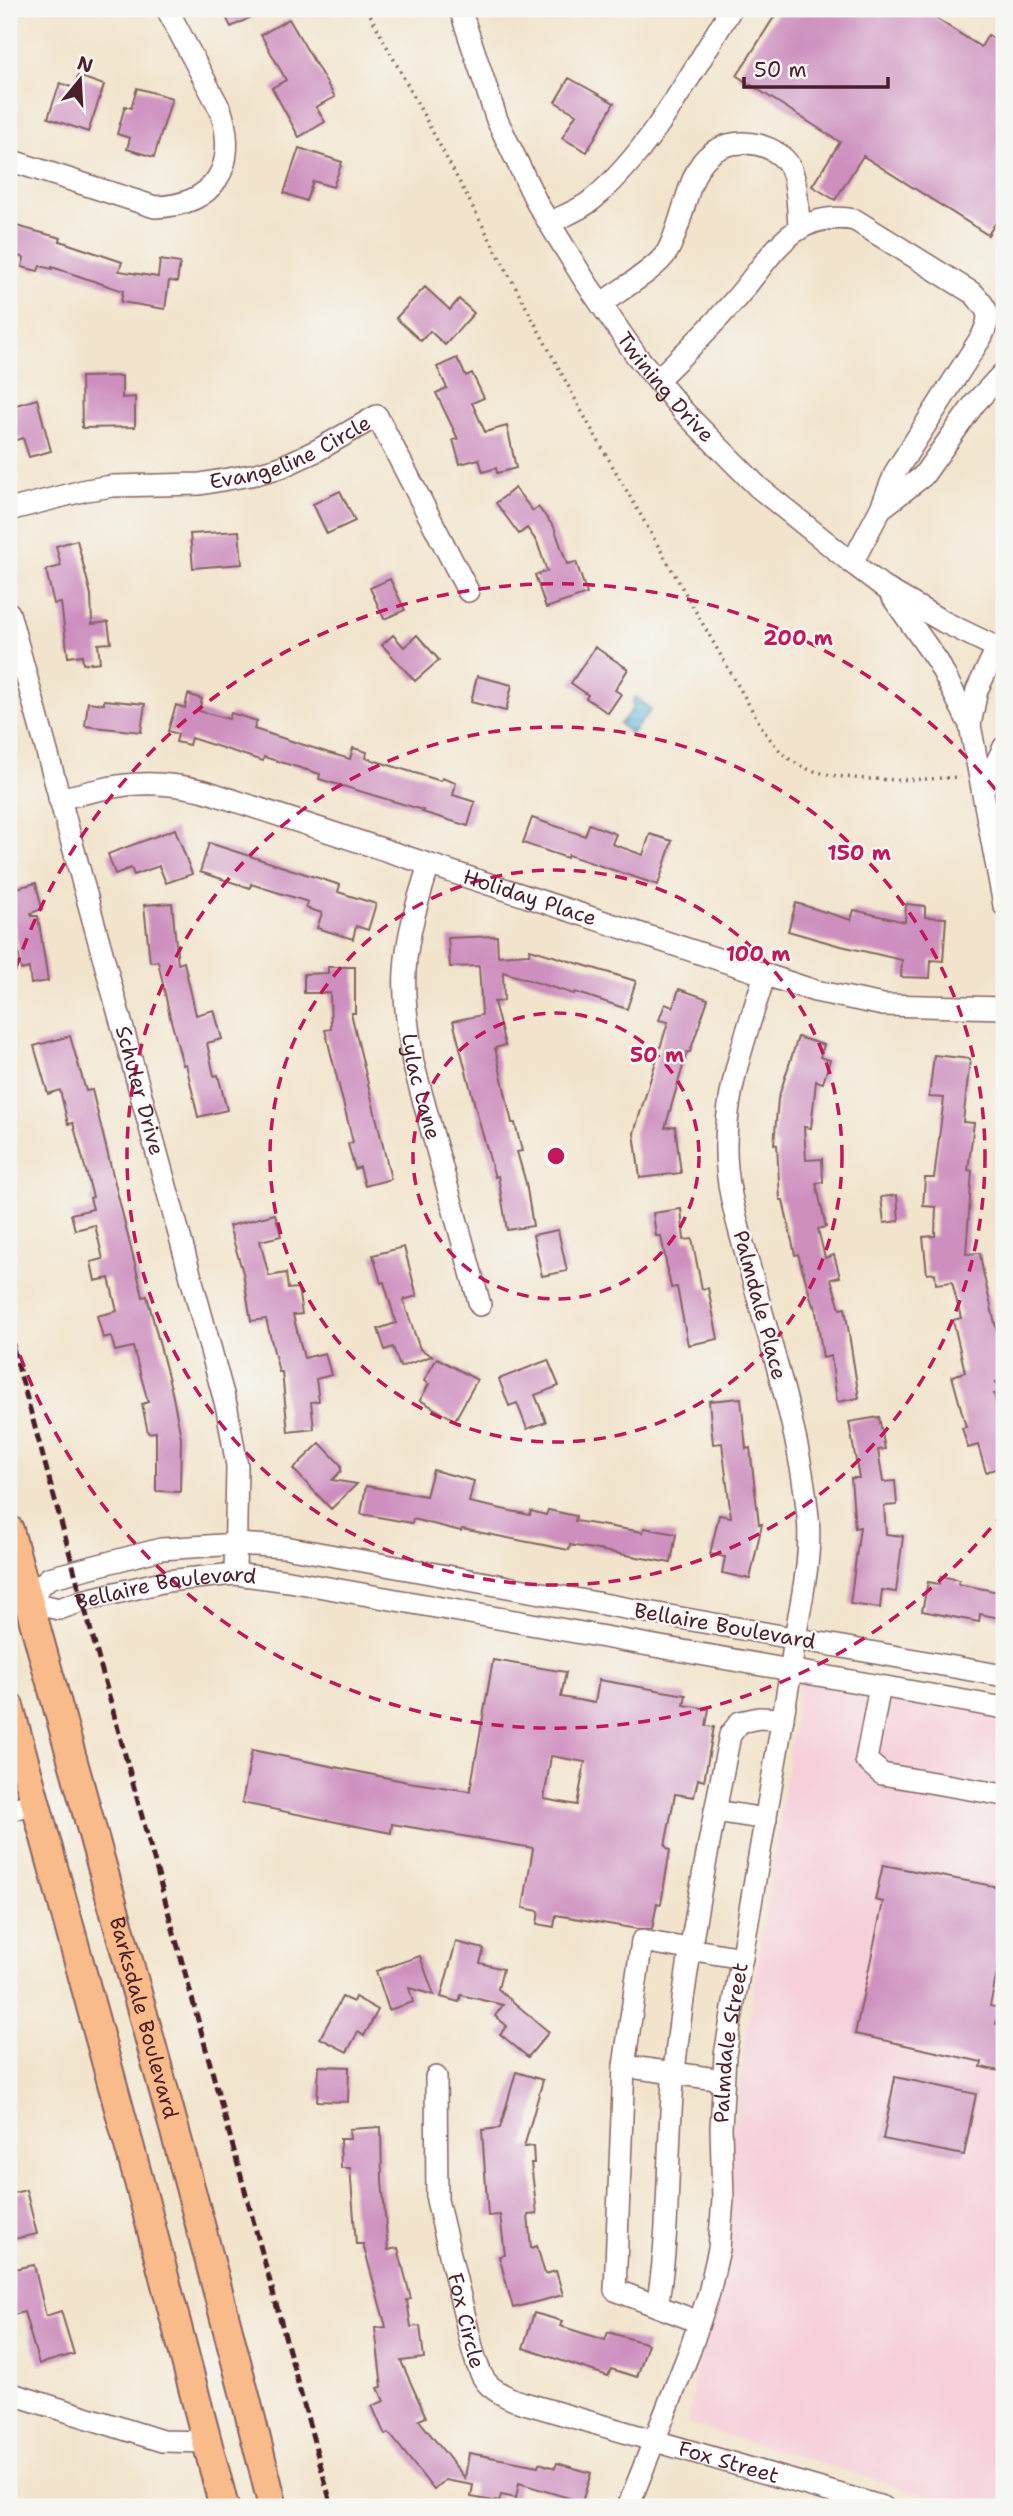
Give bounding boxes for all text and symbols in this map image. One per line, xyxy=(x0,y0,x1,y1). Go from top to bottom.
north arrow xyxy=(46,46,116,116)
scale bar xyxy=(744,46,887,90)
text: N xyxy=(74,50,96,79)
text: 50 m xyxy=(754,56,807,84)
street label: Twining Drive xyxy=(610,326,720,449)
street label: Evangeline Circle xyxy=(207,409,376,496)
text: 200 m xyxy=(763,624,833,652)
text: 150 m xyxy=(827,839,891,867)
street label: Holiday Place xyxy=(460,863,600,932)
text: 100 m xyxy=(726,940,790,968)
street label: Schuler Drive xyxy=(109,1023,171,1158)
street label: Lylac Lane xyxy=(395,1031,448,1143)
text: 50 m xyxy=(630,1041,684,1069)
centre of rings xyxy=(544,1144,568,1168)
street label: Palmdale Place xyxy=(727,1227,793,1383)
street label: Bellaire Boulevard xyxy=(71,1560,258,1616)
street label: Bellaire Boulevard xyxy=(632,1596,818,1656)
street label: Barksdale Boulevard xyxy=(103,1914,185,2122)
street label: Palmdale Street xyxy=(707,1960,755,2124)
street label: Fox Circle xyxy=(441,2270,491,2372)
street label: Fox Street xyxy=(675,2434,782,2490)

